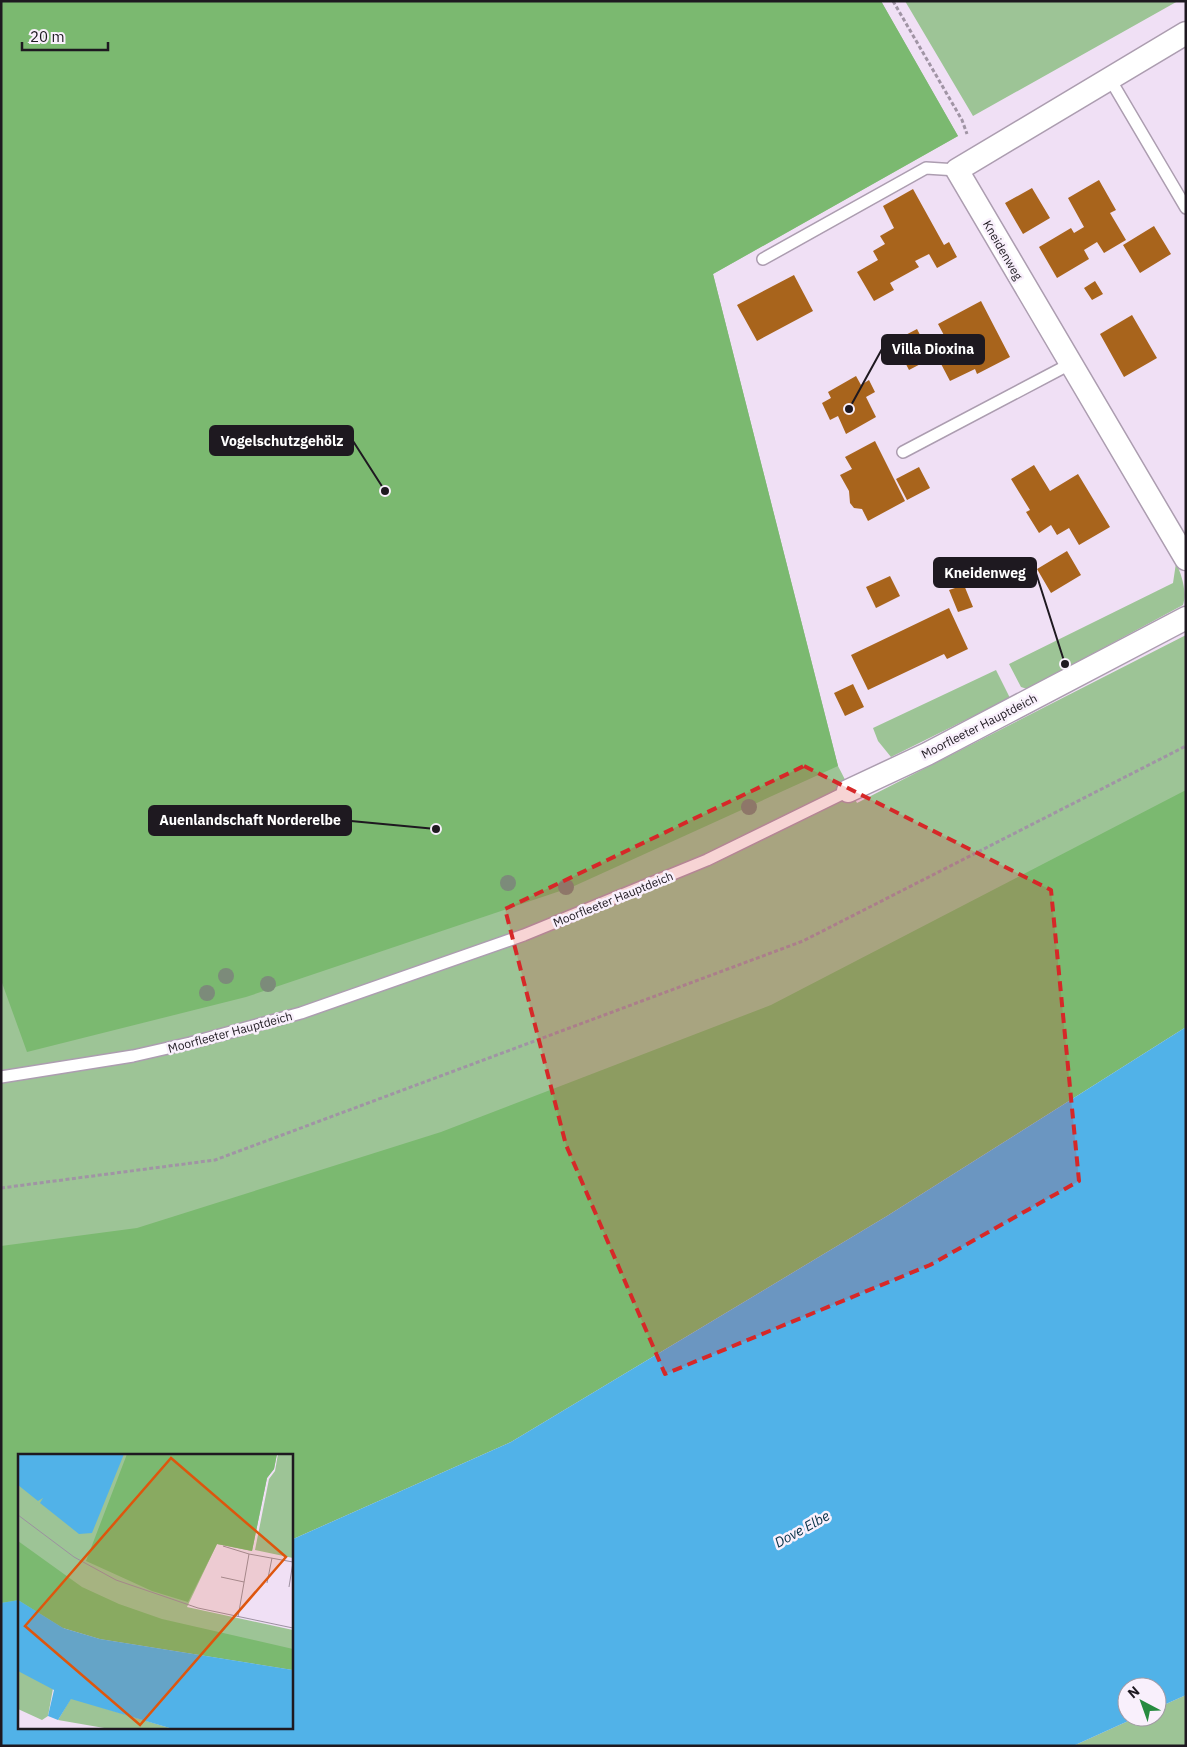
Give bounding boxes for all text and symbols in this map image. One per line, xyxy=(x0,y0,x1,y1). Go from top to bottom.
scale bar xyxy=(22,20,109,52)
text: 20 m xyxy=(30,27,65,46)
street label: Kneidenweg xyxy=(980,218,1026,283)
callout: Villa Dioxina xyxy=(882,335,984,364)
text: Villa Dioxina xyxy=(892,340,974,358)
callout: Vogelschutzgehölz xyxy=(210,426,353,455)
text: Vogelschutzgehölz xyxy=(220,432,344,450)
callout: Kneidenweg xyxy=(934,558,1036,587)
text: Kneidenweg xyxy=(944,564,1026,582)
street label: Moorfleeter Hauptdeich xyxy=(919,690,1039,762)
callout: Auenlandschaft Norderelbe xyxy=(149,806,351,835)
text: Auenlandschaft Norderelbe xyxy=(159,811,341,829)
street label: Moorfleeter Hauptdeich xyxy=(551,868,675,930)
street label: Moorfleeter Hauptdeich xyxy=(166,1008,294,1056)
inset map xyxy=(18,1454,292,1730)
water label: Dove Elbe xyxy=(771,1506,833,1552)
north arrow xyxy=(1117,1677,1167,1727)
text: N xyxy=(1124,1682,1143,1702)

